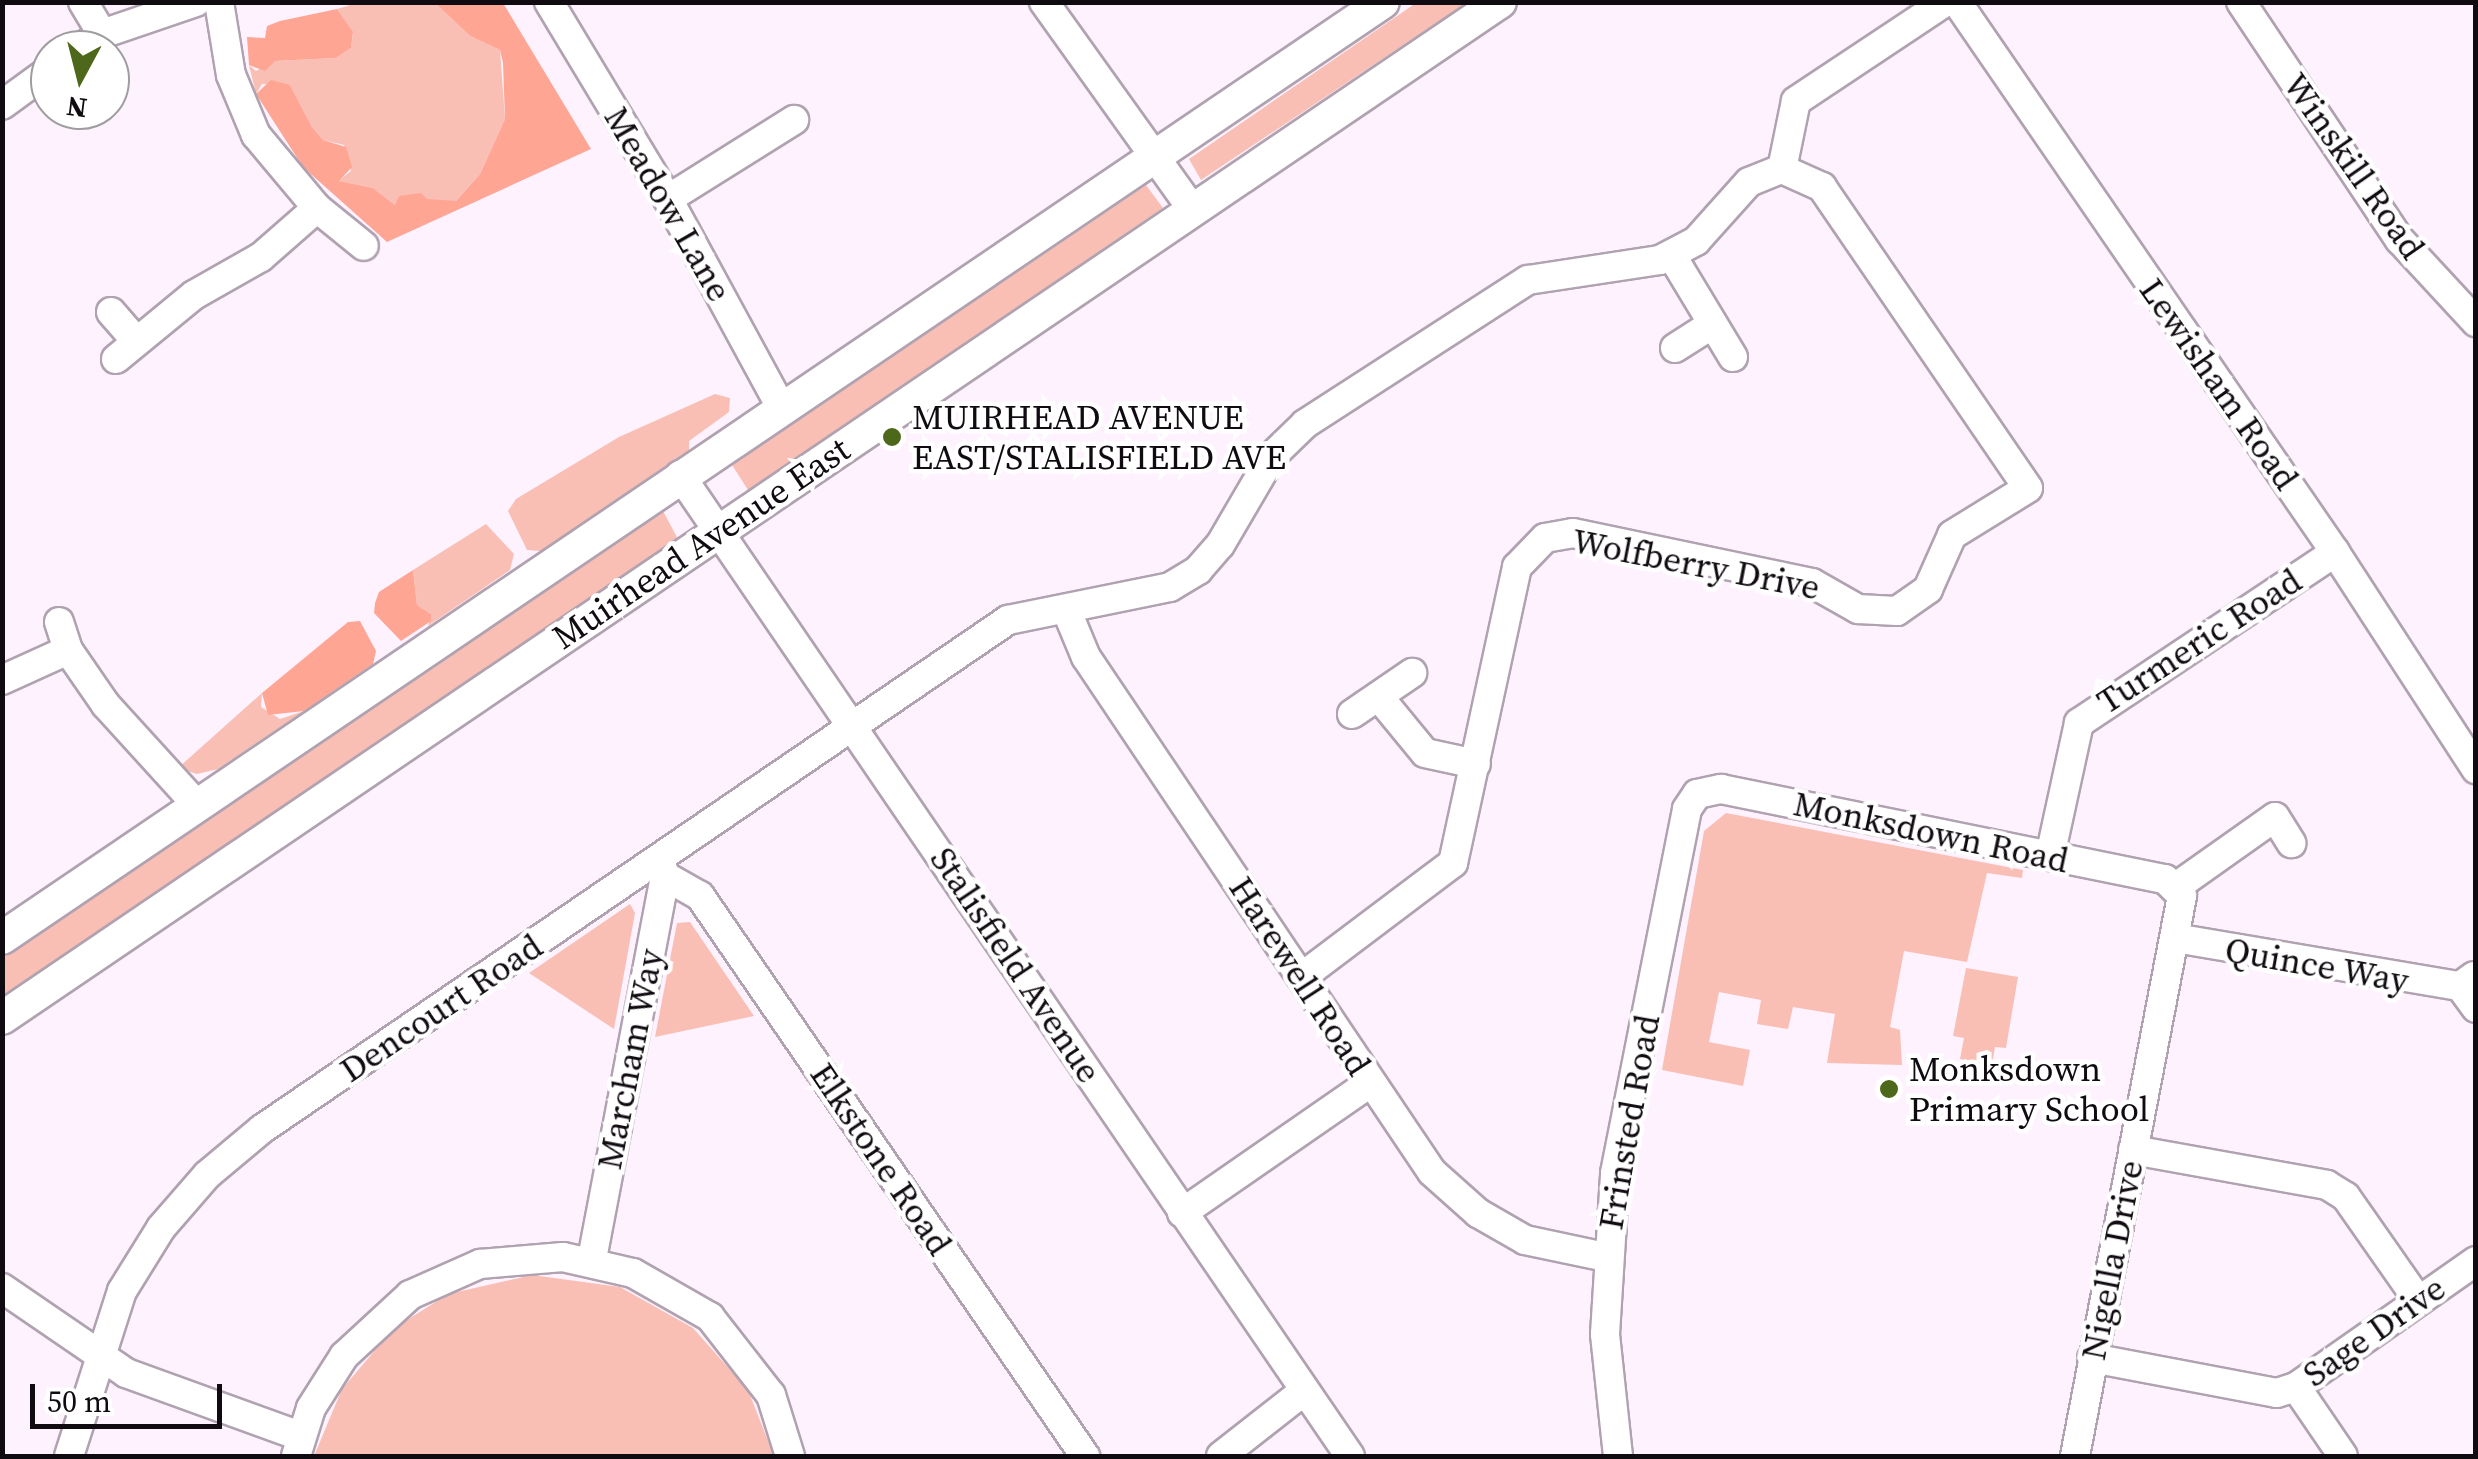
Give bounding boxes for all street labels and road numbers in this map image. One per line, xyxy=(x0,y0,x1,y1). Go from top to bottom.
street label: Winskill Road xyxy=(2274,65,2434,267)
street label: Meadow Lane xyxy=(595,99,741,309)
street label: Lewisham Road xyxy=(2131,270,2307,498)
street label: Muirhead Avenue East xyxy=(545,428,857,658)
street label: Wolfberry Drive xyxy=(1569,519,1823,609)
street label: Turmeric Road xyxy=(2089,559,2309,723)
street label: Monksdown Road xyxy=(1790,782,2072,882)
street label: Stalisfield Avenue xyxy=(922,839,1110,1091)
street label: Harewell Road xyxy=(1220,869,1380,1083)
street label: Dencourt Road xyxy=(332,925,550,1091)
street label: Quince Way xyxy=(2222,928,2412,1002)
street label: Marcham Way xyxy=(588,945,672,1173)
street label: Frinsted Road xyxy=(1589,1011,1669,1233)
street label: Elkstone Road xyxy=(801,1055,961,1263)
street label: Nigella Drive xyxy=(2072,1157,2152,1363)
street label: Sage Drive xyxy=(2295,1267,2453,1395)

